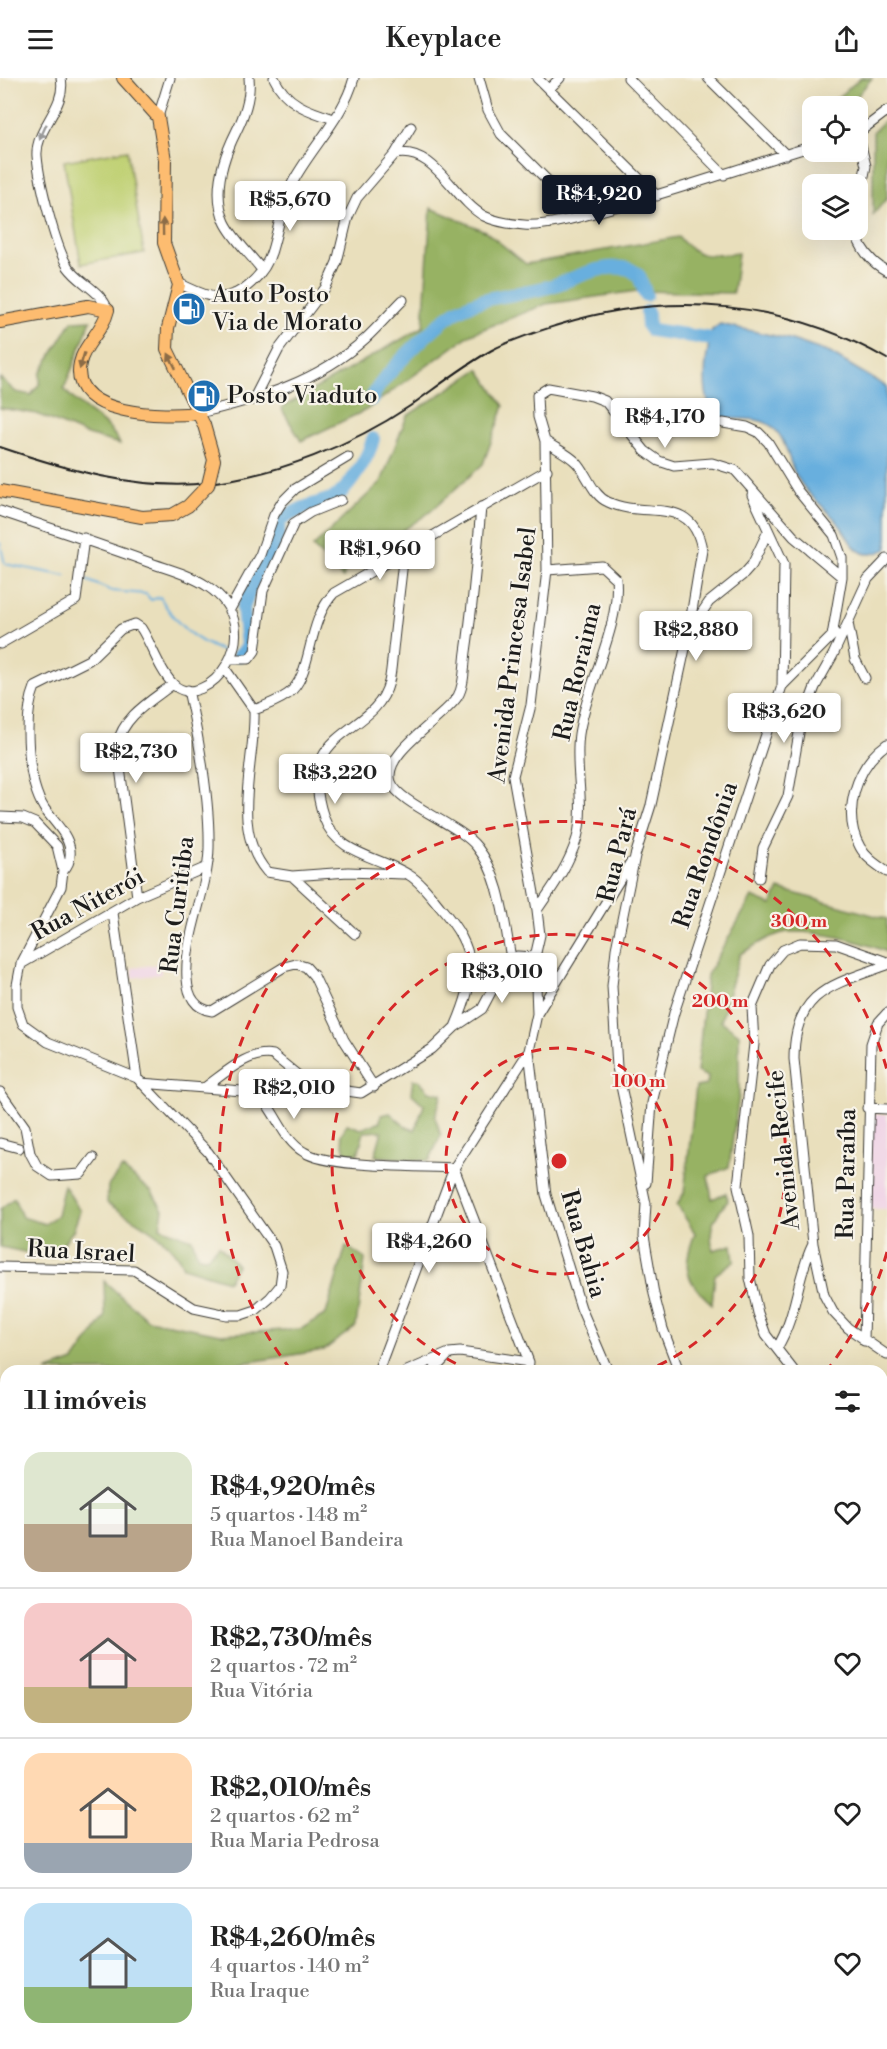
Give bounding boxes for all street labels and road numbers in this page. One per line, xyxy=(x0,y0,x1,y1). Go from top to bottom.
street label: Avenida Princesa Isabel xyxy=(482,525,544,786)
street label: Rua Roraima xyxy=(548,599,609,744)
street label: Rua Rondônia xyxy=(667,777,745,932)
street label: Rua Pará xyxy=(592,803,645,906)
street label: Rua Curitiba xyxy=(155,834,201,975)
street label: Rua Niterói xyxy=(26,862,150,948)
street label: Avenida Recife xyxy=(761,1068,807,1233)
street label: Rua Paraíba xyxy=(831,1107,863,1240)
street label: Rua Bahia xyxy=(553,1187,613,1302)
street label: Rua Israel xyxy=(26,1234,136,1270)

